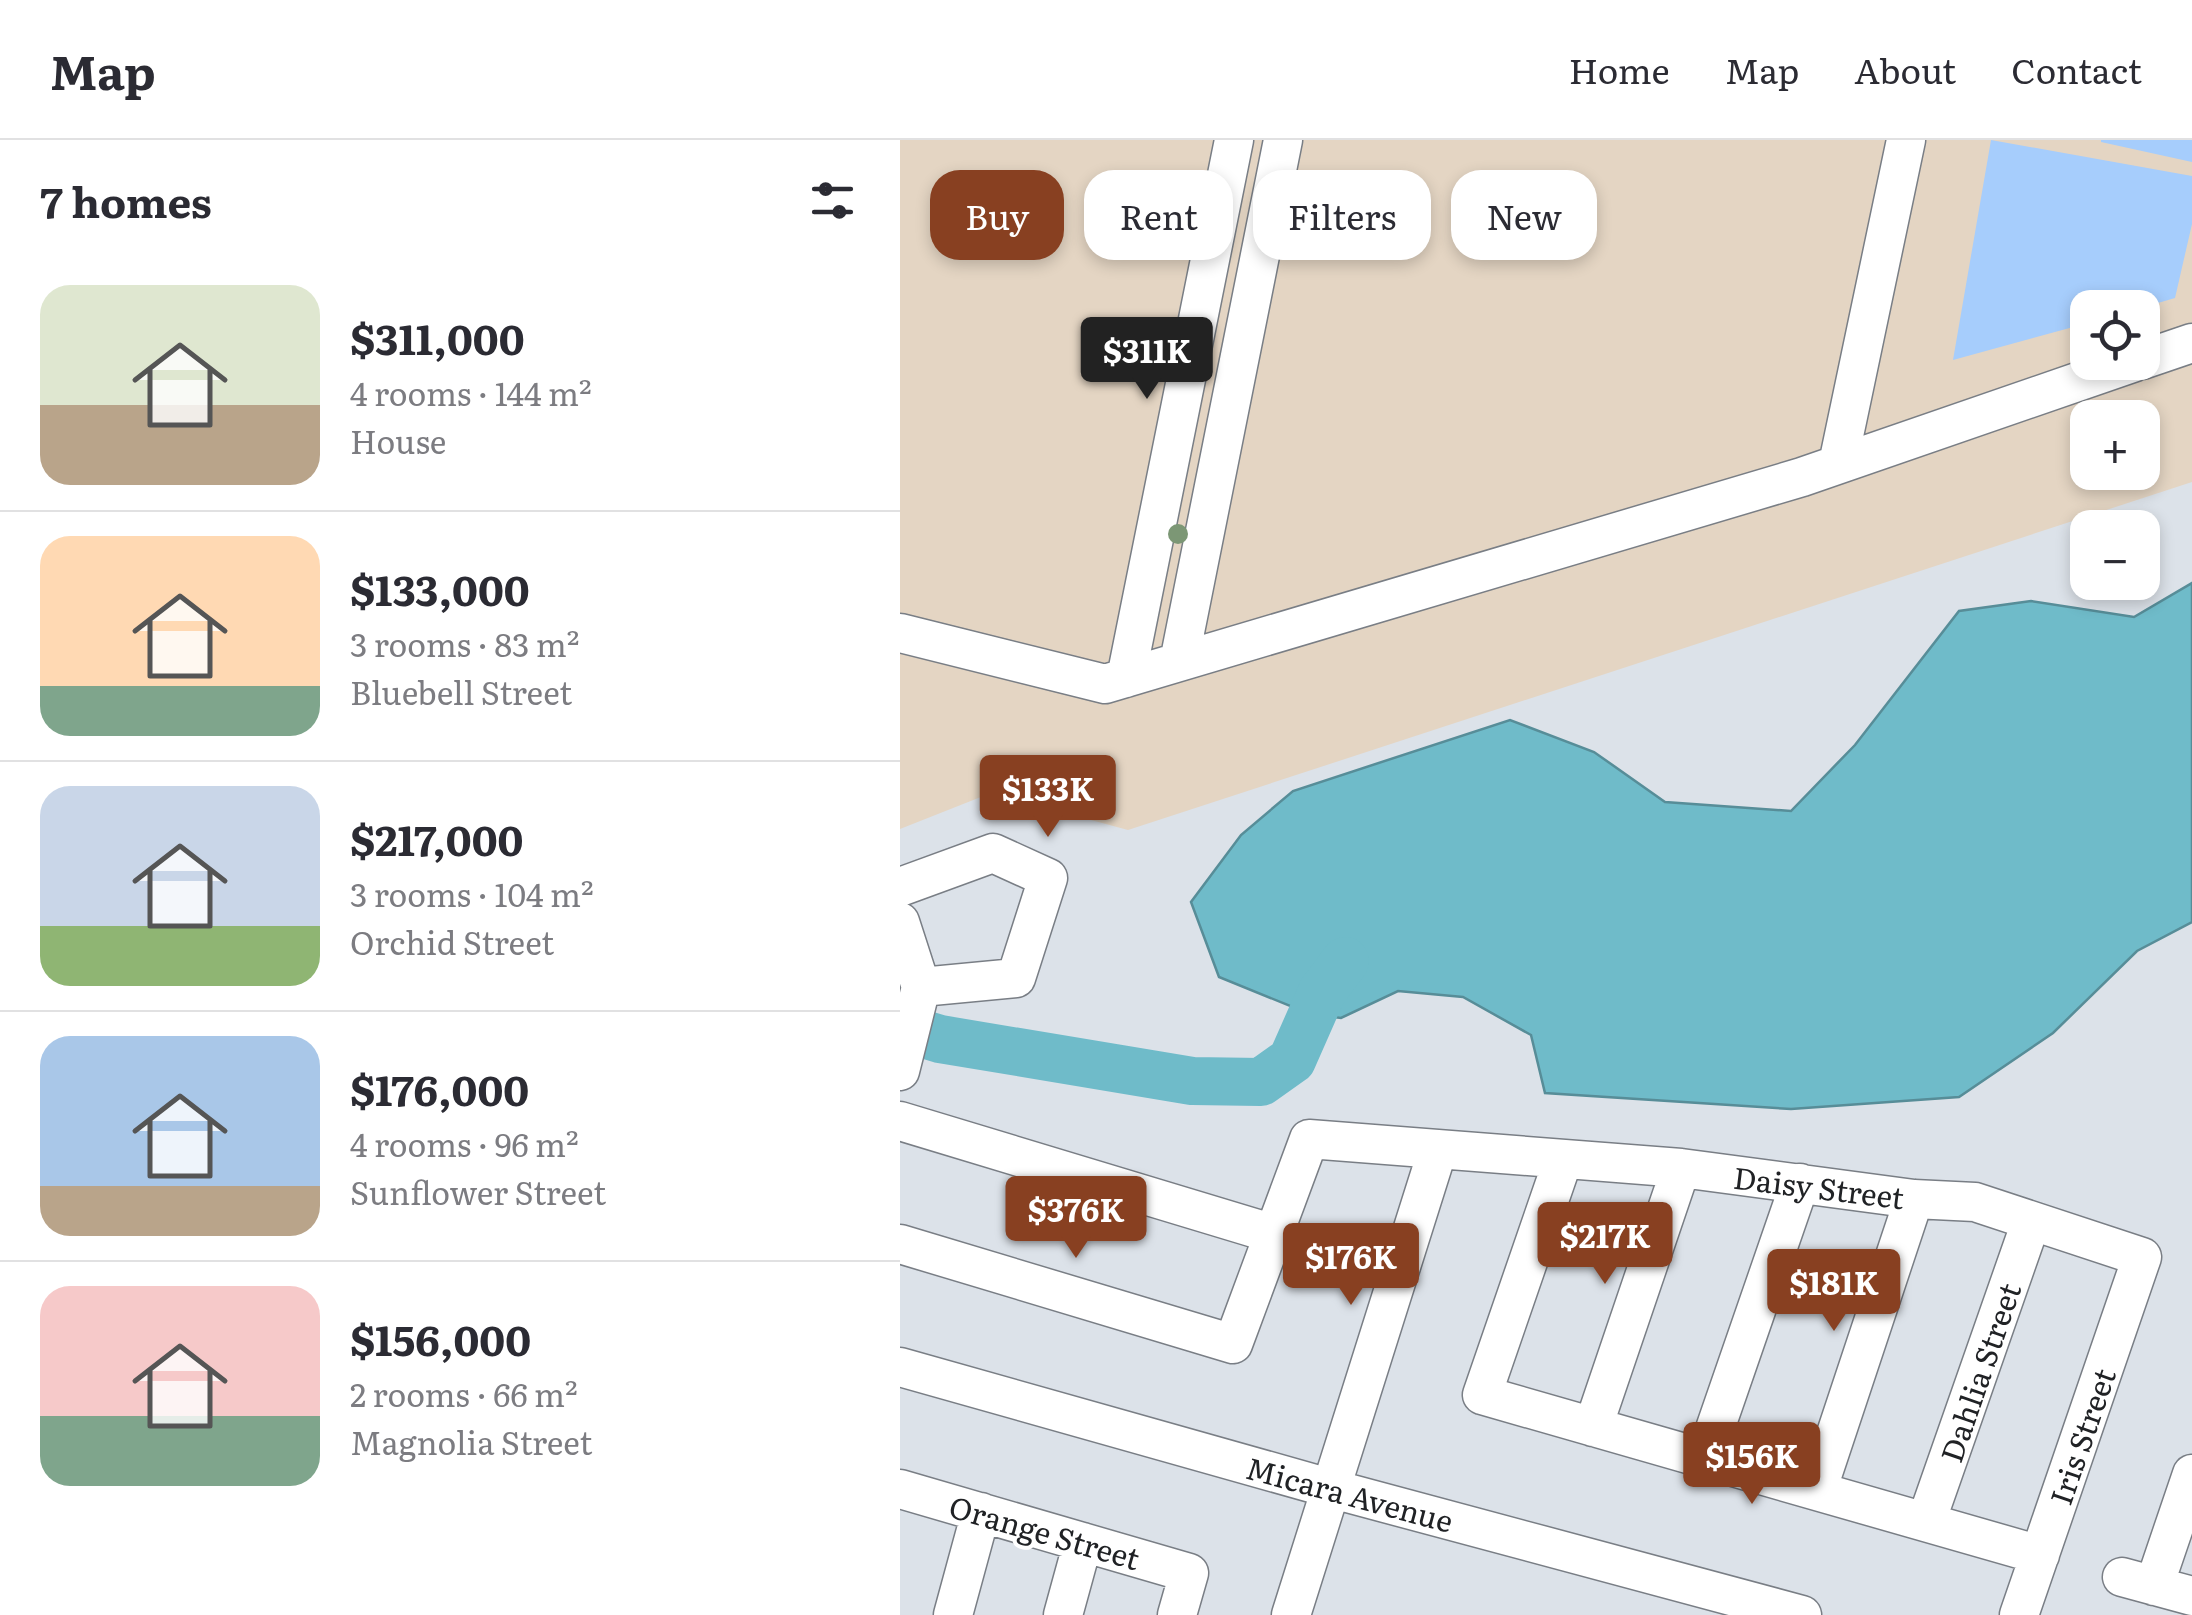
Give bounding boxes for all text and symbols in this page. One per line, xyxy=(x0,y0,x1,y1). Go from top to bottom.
text: Map xyxy=(50,34,156,105)
text: Home xyxy=(1569,43,1670,95)
text: Map xyxy=(1725,43,1799,95)
text: About xyxy=(1854,43,1956,95)
text: Contact xyxy=(2011,43,2142,95)
text: 7 homes xyxy=(40,169,212,231)
chip: Buy xyxy=(930,170,1064,260)
chip: Rent xyxy=(1084,170,1233,260)
chip: Filters xyxy=(1253,170,1431,260)
chip: New xyxy=(1451,170,1597,260)
icon: filters xyxy=(805,173,860,228)
map controls xyxy=(2070,290,2160,600)
button: locate xyxy=(2070,290,2160,380)
text: $311,000 xyxy=(350,306,525,368)
pin: $311K xyxy=(1077,317,1217,402)
icon: home xyxy=(120,325,240,445)
text: $311K xyxy=(1103,325,1191,373)
text: 4 rooms · 144 m² xyxy=(350,368,592,416)
button: + xyxy=(2070,400,2160,490)
text: House xyxy=(350,416,446,464)
button: − xyxy=(2070,510,2160,600)
text: $133,000 xyxy=(350,557,530,619)
icon: home xyxy=(120,576,240,696)
text: 3 rooms · 83 m² xyxy=(350,619,580,667)
text: Bluebell Street xyxy=(350,667,572,715)
pin: $133K xyxy=(978,755,1118,840)
text: $133K xyxy=(1002,763,1094,811)
text: $217,000 xyxy=(350,807,523,869)
icon: home xyxy=(120,826,240,946)
text: 3 rooms · 104 m² xyxy=(350,869,594,917)
text: Orchid Street xyxy=(350,917,554,965)
text: $176,000 xyxy=(350,1057,529,1119)
icon: home xyxy=(120,1076,240,1196)
text: 4 rooms · 96 m² xyxy=(350,1119,579,1167)
street label: Daisy Street xyxy=(1731,1154,1907,1218)
text: Sunflower Street xyxy=(350,1167,606,1215)
pin: $376K xyxy=(1006,1176,1146,1261)
text: $376K xyxy=(1027,1184,1125,1232)
pin: $217K xyxy=(1535,1202,1675,1287)
text: $217K xyxy=(1560,1210,1650,1258)
pin: $176K xyxy=(1281,1223,1421,1308)
text: $176K xyxy=(1305,1231,1397,1279)
pin: $181K xyxy=(1764,1249,1904,1334)
text: $181K xyxy=(1789,1257,1879,1305)
street label: Dahlia Street xyxy=(1928,1276,2030,1468)
text: $156,000 xyxy=(350,1307,531,1369)
icon: home xyxy=(120,1326,240,1446)
street label: Iris Street xyxy=(2037,1362,2125,1510)
text: 2 rooms · 66 m² xyxy=(350,1369,578,1417)
text: Magnolia Street xyxy=(350,1417,592,1465)
pin: $156K xyxy=(1682,1422,1822,1507)
text: $156K xyxy=(1705,1430,1799,1478)
street label: Micara Avenue xyxy=(1242,1444,1458,1542)
street label: Orange Street xyxy=(945,1483,1145,1579)

